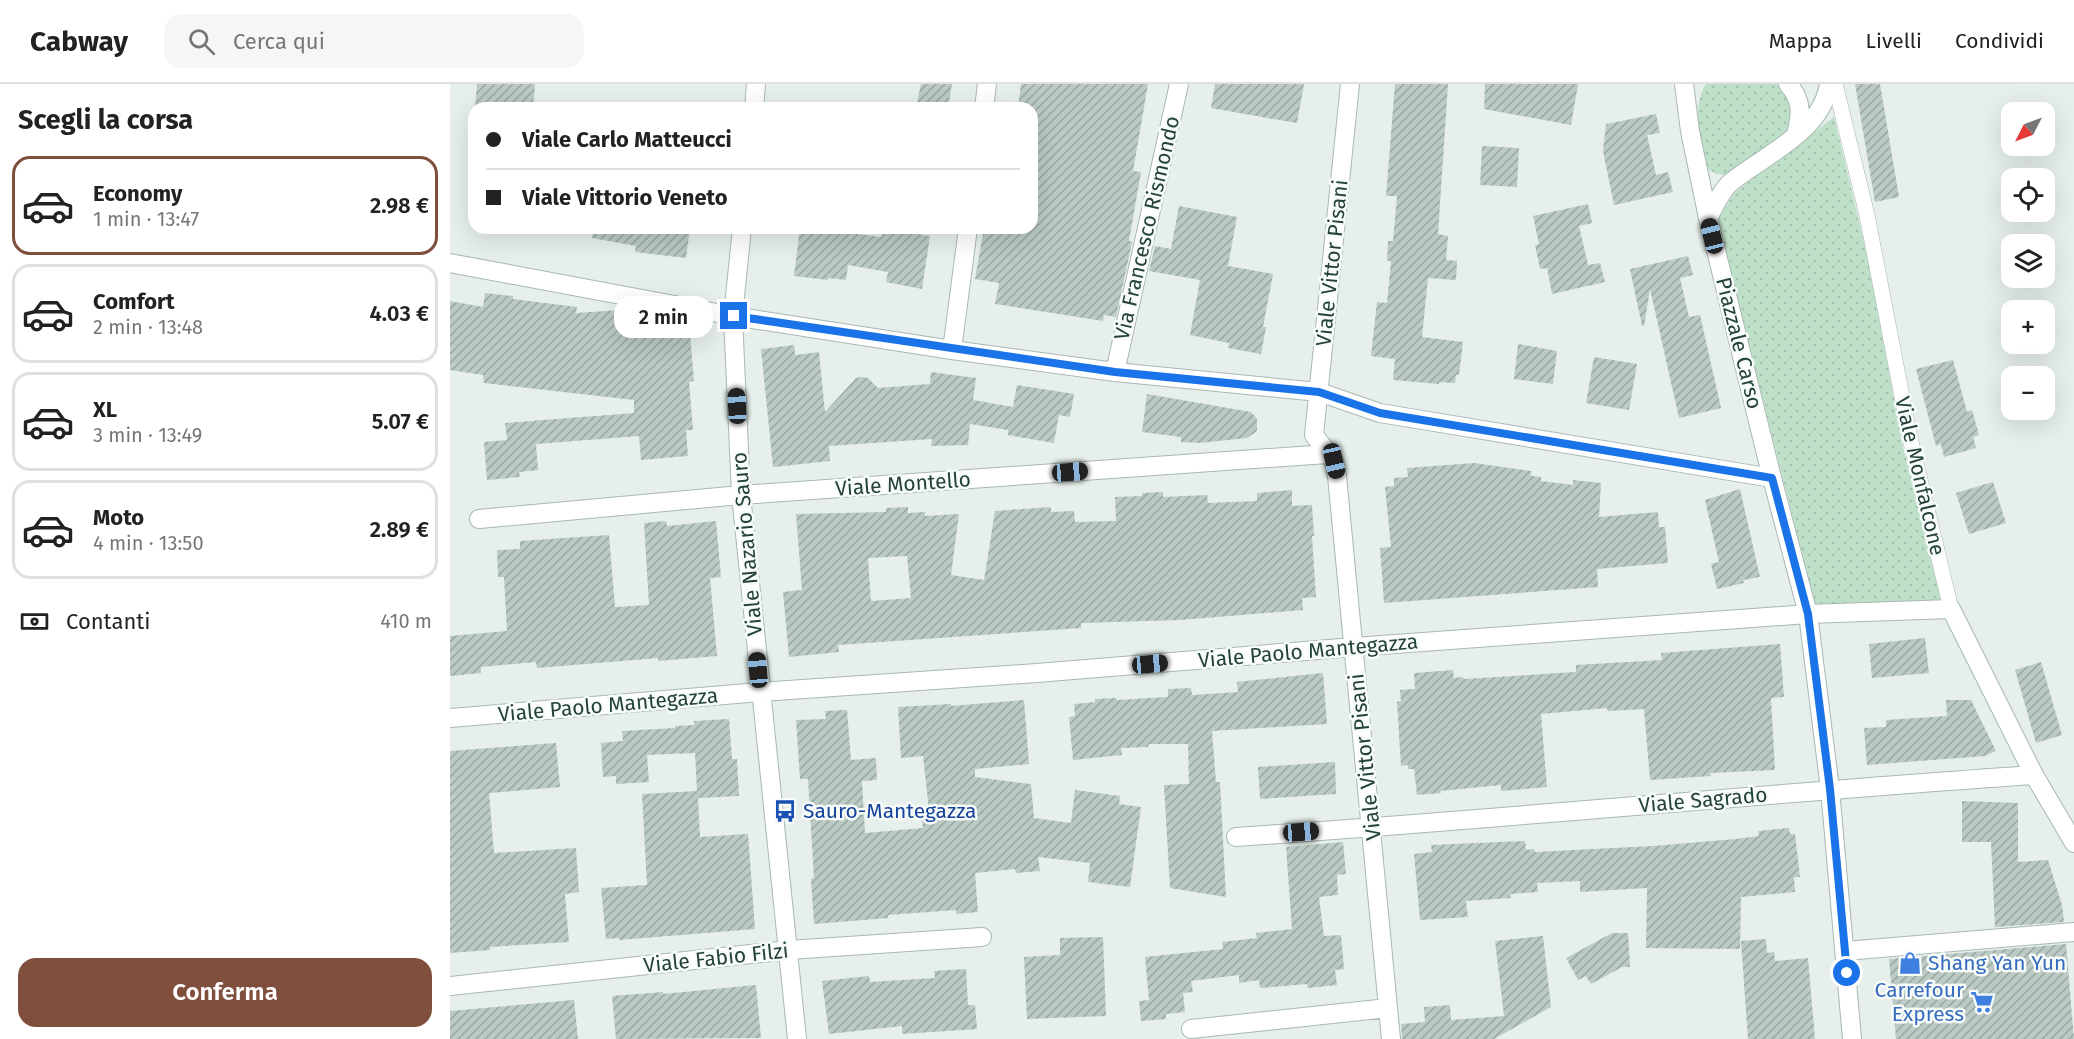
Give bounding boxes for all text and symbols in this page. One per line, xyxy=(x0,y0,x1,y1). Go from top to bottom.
search box xyxy=(164,14,584,68)
text: Cabway xyxy=(30,25,128,58)
icon: search xyxy=(185,25,218,58)
text: Cerca qui xyxy=(233,28,325,55)
text: Mappa xyxy=(1769,28,1833,54)
text: Livelli xyxy=(1866,28,1922,54)
text: Condividi xyxy=(1955,28,2044,54)
north arrow xyxy=(2001,102,2055,156)
map controls xyxy=(2001,102,2055,420)
text: Scegli la corsa xyxy=(18,104,193,136)
street label: Via Francesco Rismondo xyxy=(1109,113,1185,343)
text: Viale Carlo Matteucci xyxy=(522,126,732,153)
button: locate xyxy=(2001,168,2055,222)
street label: Viale Vittor Pisani xyxy=(1310,178,1354,348)
icon: car xyxy=(21,179,75,233)
text: Economy xyxy=(93,180,182,207)
text: Viale Vittorio Veneto xyxy=(522,184,728,211)
text: 2.98 € xyxy=(370,192,429,219)
text: 1 min · 13:47 xyxy=(93,207,199,231)
car xyxy=(1699,216,1725,256)
button: layers xyxy=(2001,234,2055,288)
street label: Piazzale Carso xyxy=(1710,275,1768,411)
icon: car xyxy=(21,287,75,341)
text: Comfort xyxy=(93,288,174,315)
callout: 2 min xyxy=(614,295,713,337)
text: 4.03 € xyxy=(370,300,429,327)
button: + xyxy=(2001,300,2055,354)
route end xyxy=(720,302,747,329)
text: 2 min xyxy=(639,305,688,329)
text: 2 min · 13:48 xyxy=(93,315,203,339)
button: − xyxy=(2001,366,2055,420)
car xyxy=(727,388,747,424)
street label: Viale Monfalcone xyxy=(1889,394,1951,558)
icon: car xyxy=(21,395,75,449)
text: XL xyxy=(93,396,117,423)
text: 5.07 € xyxy=(372,408,429,435)
text: 3 min · 13:49 xyxy=(93,423,202,447)
car xyxy=(1321,441,1347,481)
street label: Viale Nazario Sauro xyxy=(726,451,768,637)
car xyxy=(1051,462,1089,482)
street label: Viale Montello xyxy=(834,466,972,502)
icon: car xyxy=(21,503,75,557)
text: Moto xyxy=(93,504,144,531)
text: 2.89 € xyxy=(370,516,429,543)
text: 4 min · 13:50 xyxy=(93,531,204,555)
icon: cash xyxy=(18,605,51,638)
text: Contanti xyxy=(66,608,150,635)
text: 410 m xyxy=(380,609,432,633)
street label: Viale Paolo Mantegazza xyxy=(1197,628,1419,674)
car xyxy=(747,651,769,689)
car xyxy=(1131,653,1169,675)
street label: Viale Vittor Pisani xyxy=(1343,672,1387,842)
street label: Viale Paolo Mantegazza xyxy=(497,682,719,728)
street label: Viale Sagrado xyxy=(1638,781,1768,819)
bus stop icon: Sauro-Mantegazza xyxy=(772,798,798,824)
place label: Sauro-Mantegazza xyxy=(803,798,976,824)
car xyxy=(1282,822,1320,842)
street label: Viale Fabio Filzi xyxy=(642,937,790,979)
shop icon: Shang Yan Yun xyxy=(1897,950,1923,976)
place label: Shang Yan Yun xyxy=(1928,950,2066,976)
button: Conferma xyxy=(18,958,432,1027)
route start xyxy=(1833,959,1860,986)
place label: Carrefour Express xyxy=(1875,977,1964,1027)
supermarket icon: Carrefour Express xyxy=(1969,989,1995,1015)

